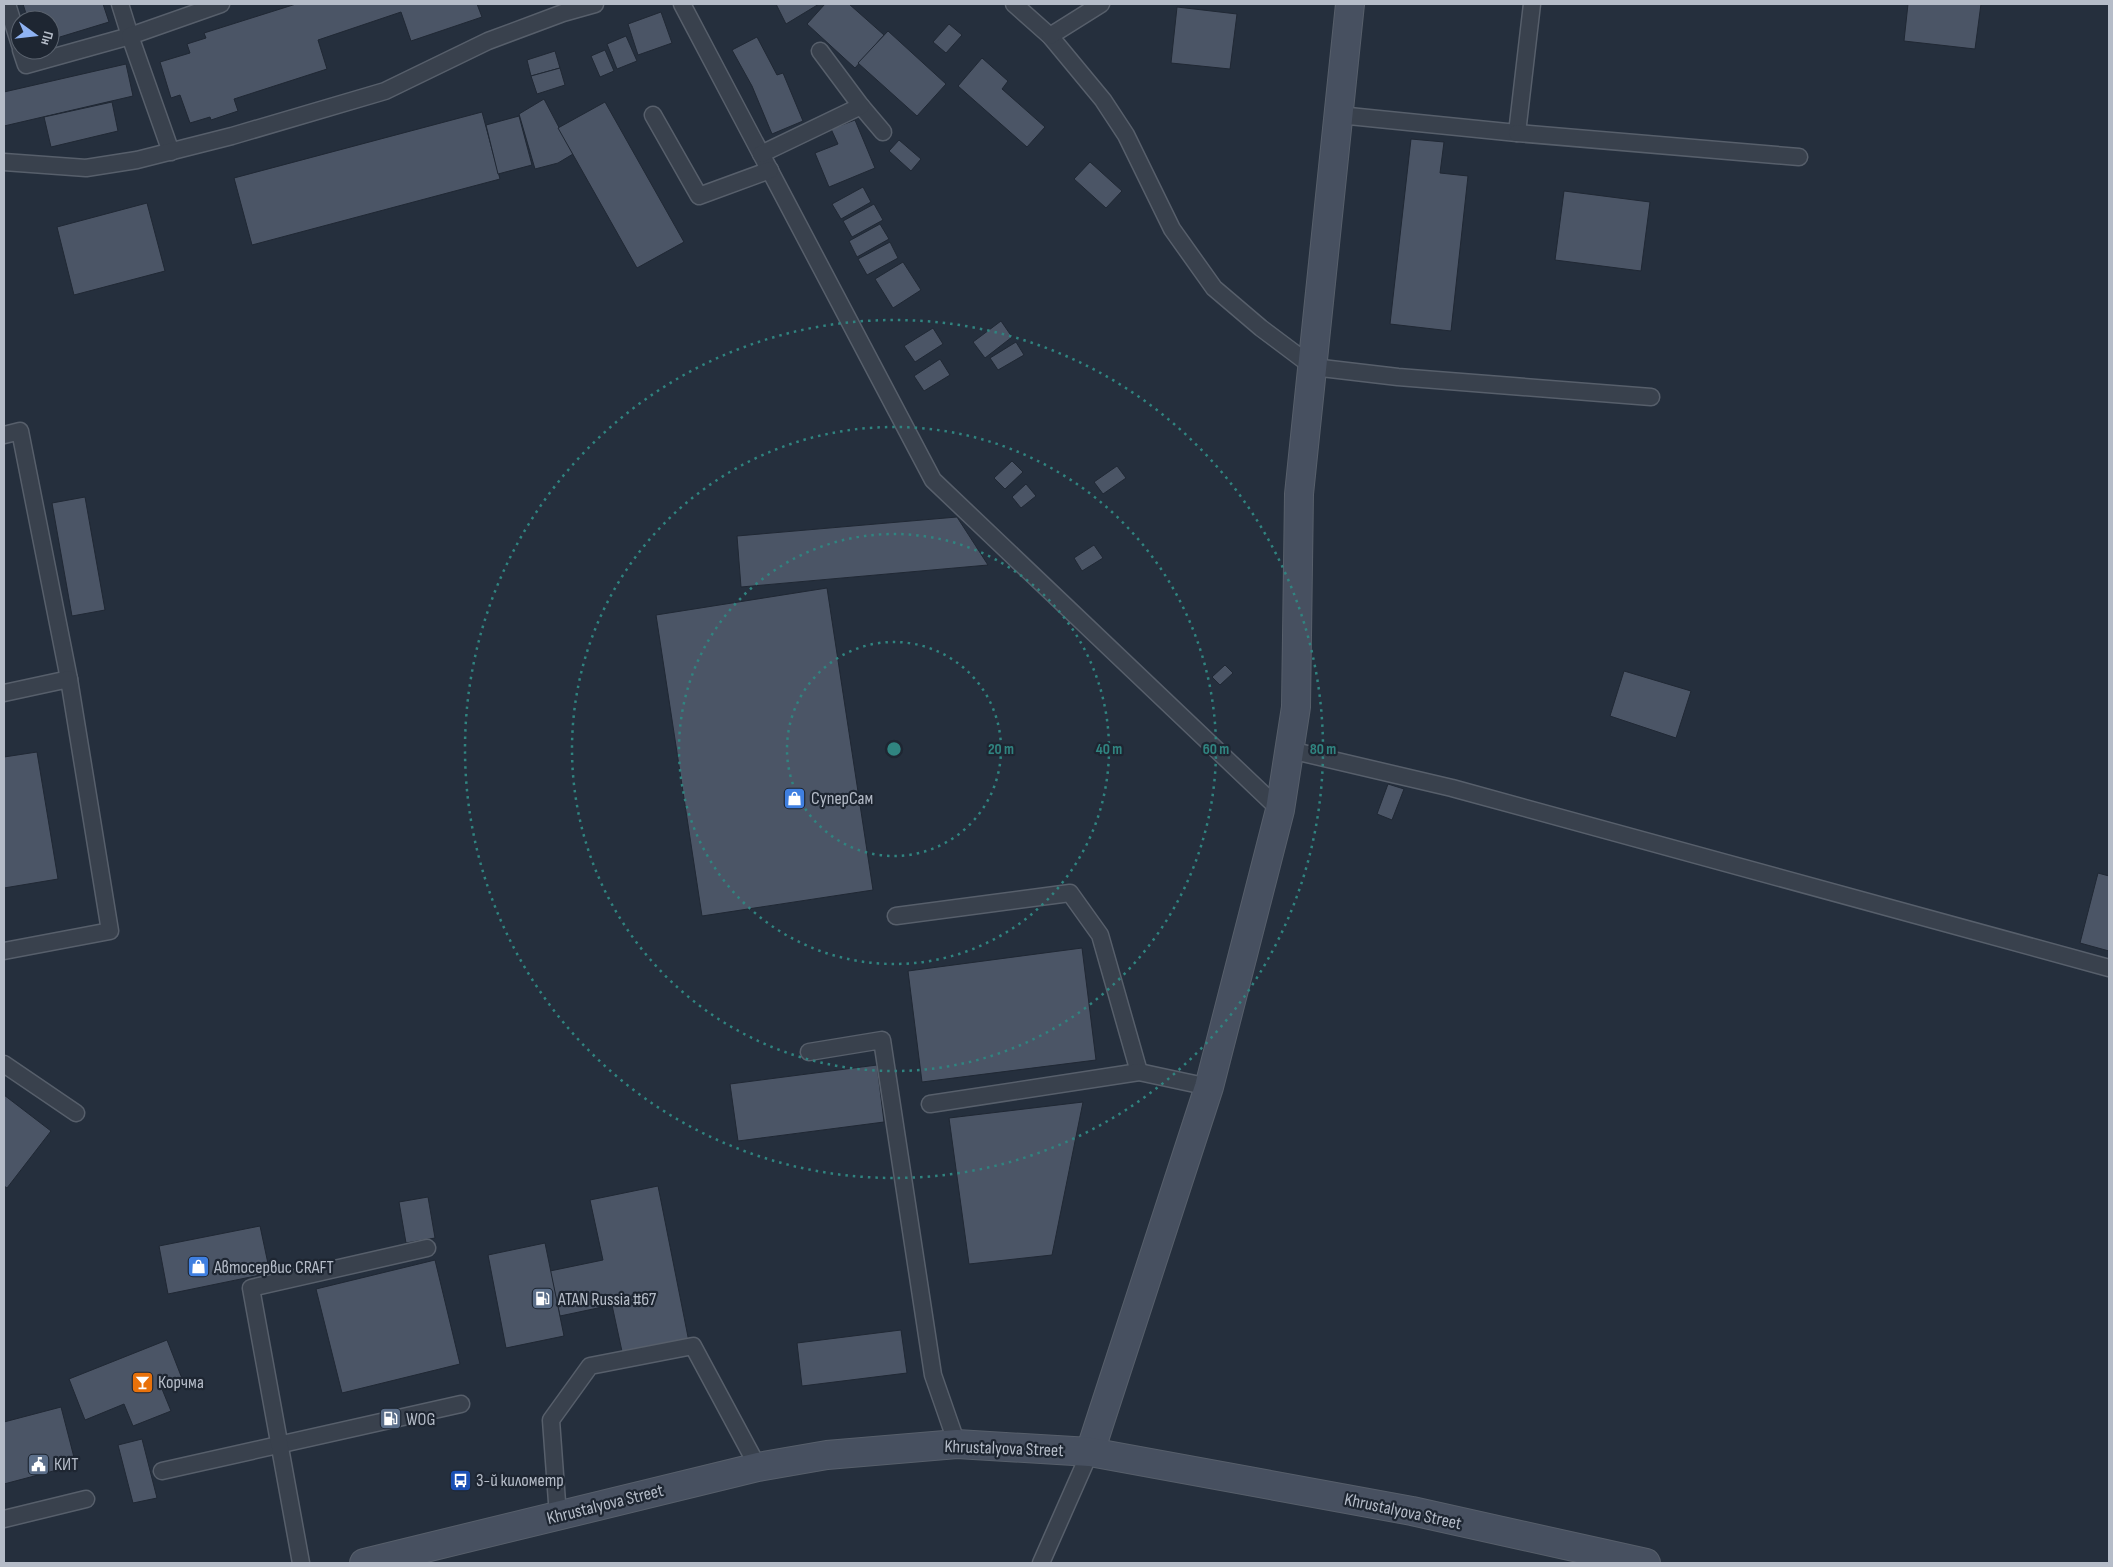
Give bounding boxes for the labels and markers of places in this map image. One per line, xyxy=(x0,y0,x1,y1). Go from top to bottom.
centre of rings xyxy=(885,740,903,758)
shop icon: СуперСам xyxy=(783,786,807,810)
place label: СуперСам xyxy=(811,788,873,809)
shop icon: Автосервис CRAFT xyxy=(186,1255,210,1279)
place label: Автосервис CRAFT xyxy=(213,1257,334,1278)
fuel station icon: ATAN Russia #67 xyxy=(530,1287,554,1311)
place label: ATAN Russia #67 xyxy=(557,1289,657,1310)
bar icon: Корчма xyxy=(130,1370,154,1394)
place label: Корчма xyxy=(158,1372,204,1393)
fuel station icon: WOG xyxy=(378,1407,402,1431)
place label: WOG xyxy=(406,1409,436,1430)
public building icon: КИТ xyxy=(26,1452,50,1476)
place label: КИТ xyxy=(54,1454,78,1475)
bus stop icon: 3-й километр xyxy=(448,1468,472,1492)
place label: 3-й километр xyxy=(476,1470,564,1491)

